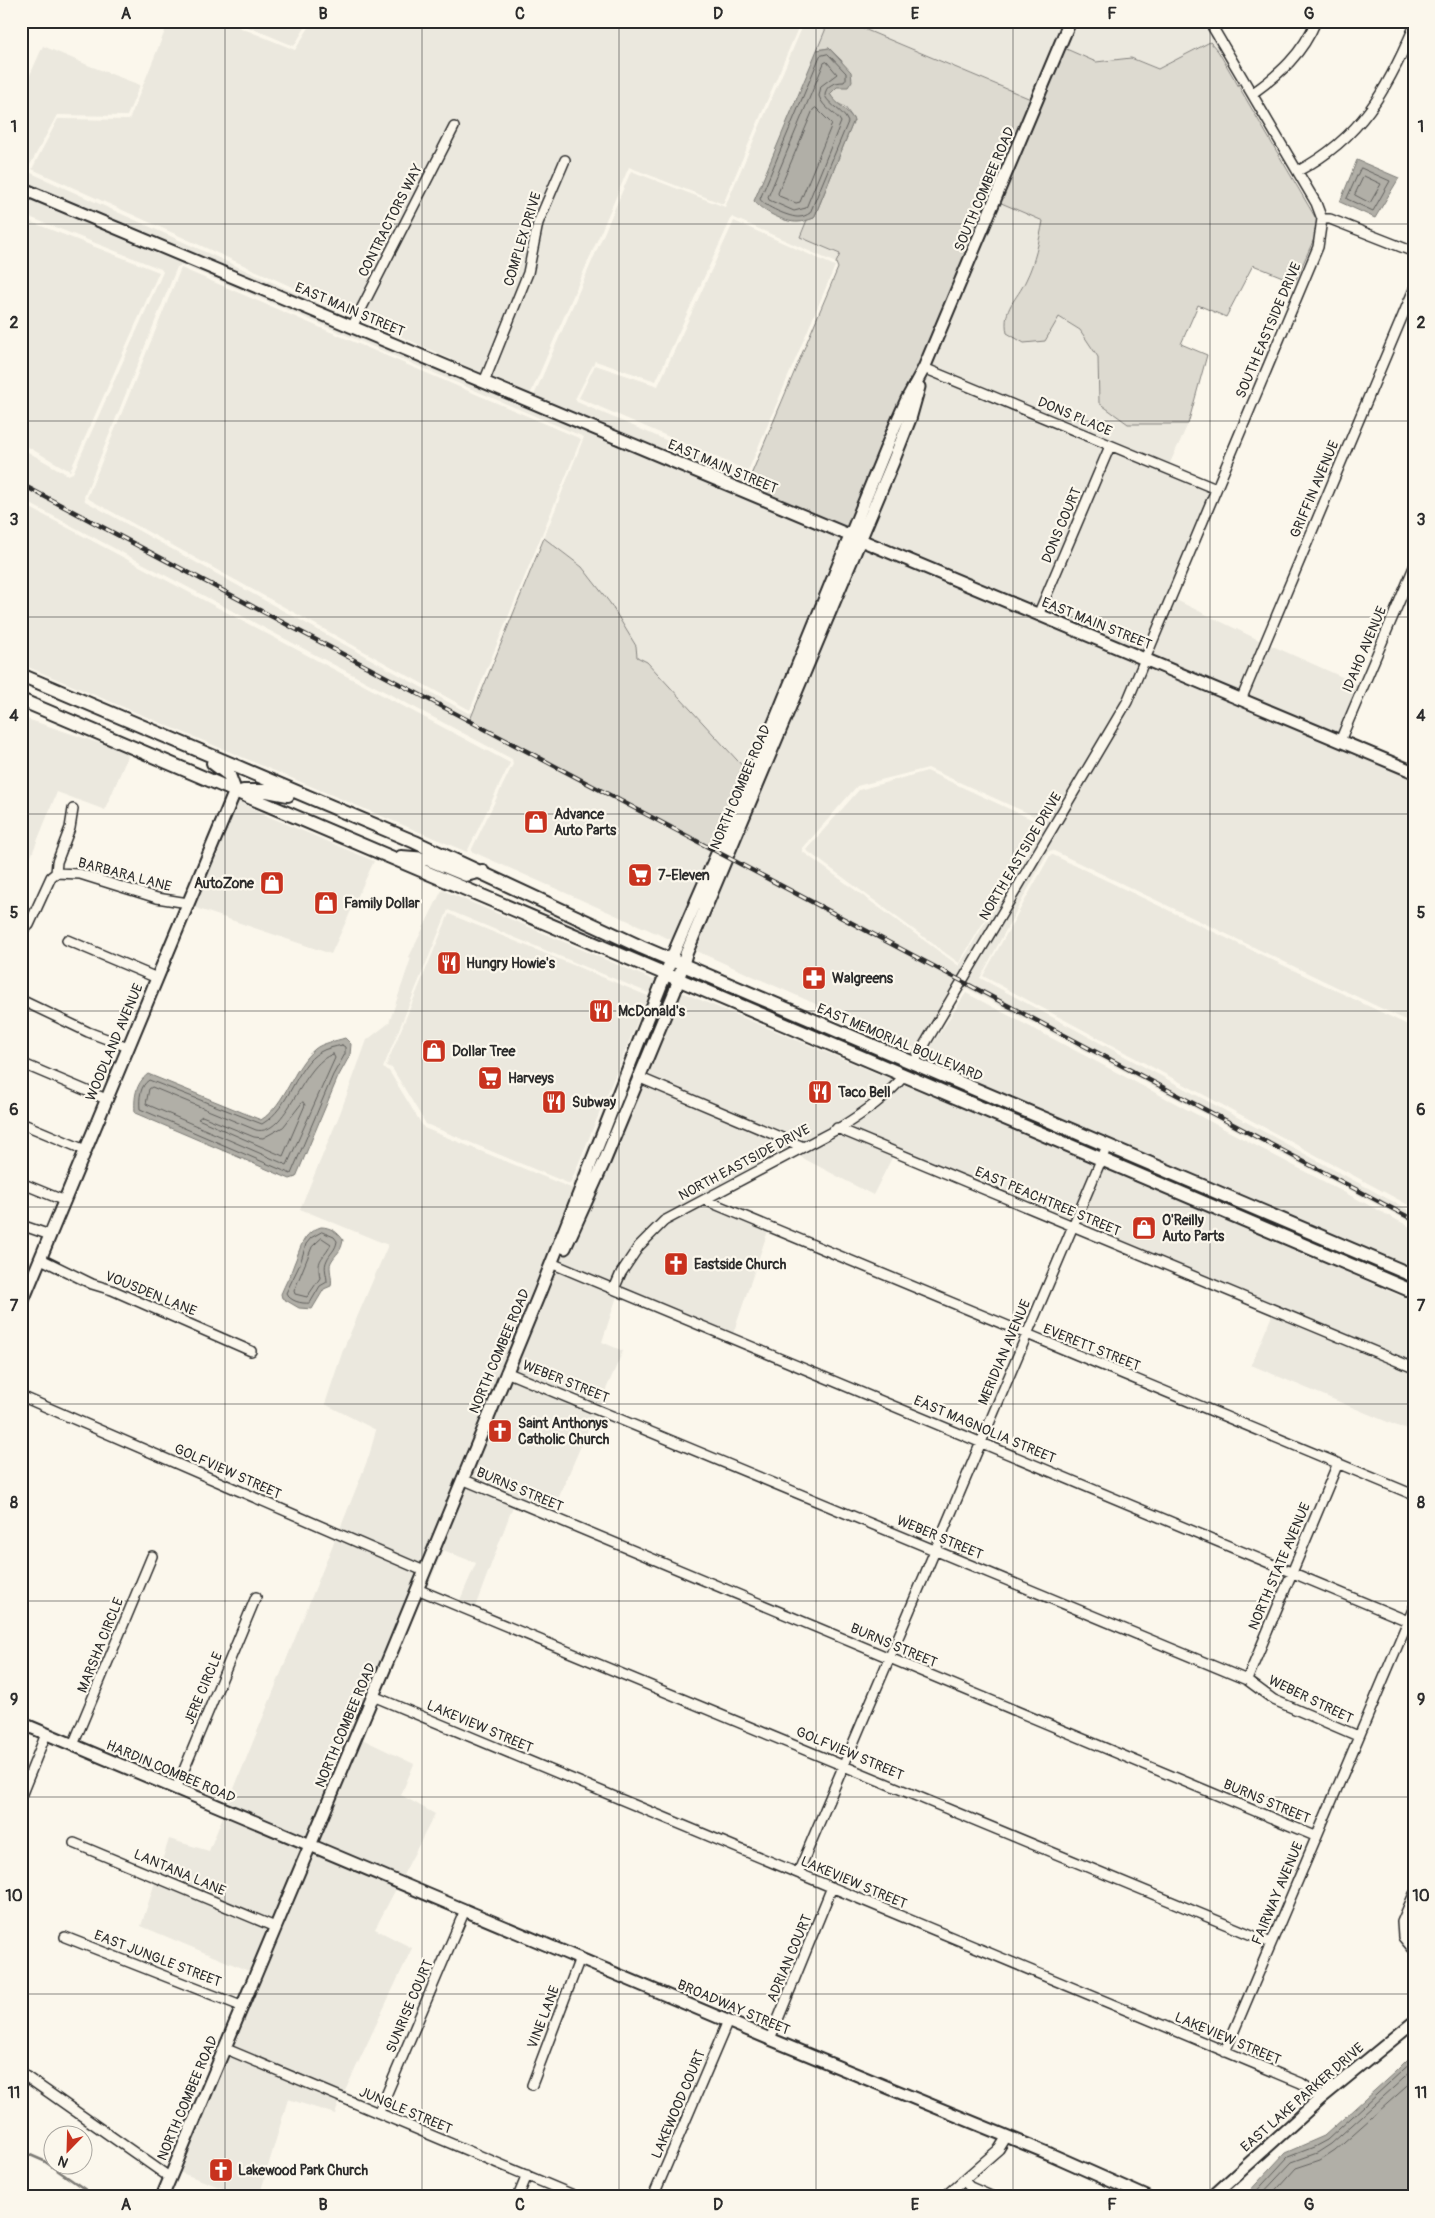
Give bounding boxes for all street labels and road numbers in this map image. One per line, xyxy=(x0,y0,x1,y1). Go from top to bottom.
street label: SOUTH COMBEE ROAD xyxy=(951,124,1018,254)
street label: CONTRACTORS WAY xyxy=(355,161,426,279)
street label: COMPLEX DRIVE xyxy=(500,190,545,288)
street label: SOUTH EASTSIDE DRIVE xyxy=(1232,260,1305,401)
street label: EAST MAIN STREET xyxy=(292,279,407,340)
street label: DONS PLACE xyxy=(1035,393,1114,440)
street label: EAST MAIN STREET xyxy=(665,436,780,497)
street label: GRIFFIN AVENUE xyxy=(1286,438,1343,540)
street label: DONS COURT xyxy=(1038,485,1085,566)
street label: EAST MAIN STREET xyxy=(1039,594,1155,653)
street label: IDAHO AVENUE xyxy=(1339,604,1390,695)
street label: NORTH COMBEE ROAD xyxy=(707,722,774,852)
street label: NORTH EASTSIDE DRIVE xyxy=(976,789,1065,923)
street label: BARBARA LANE xyxy=(76,854,173,895)
street label: WOODLAND AVENUE xyxy=(82,981,147,1104)
street label: EAST MEMORIAL BOULEVARD xyxy=(814,1000,985,1085)
street label: NORTH EASTSIDE DRIVE xyxy=(676,1121,813,1204)
street label: EAST PEACHTREE STREET xyxy=(972,1163,1123,1240)
street label: VOUSDEN LANE xyxy=(103,1267,199,1320)
street label: NORTH COMBEE ROAD xyxy=(466,1286,533,1416)
street label: MERIDIAN AVENUE xyxy=(975,1297,1034,1408)
street label: EVERETT STREET xyxy=(1041,1320,1143,1375)
street label: WEBER STREET xyxy=(520,1356,612,1407)
street label: EAST MAGNOLIA STREET xyxy=(911,1392,1059,1467)
street label: GOLFVIEW STREET xyxy=(172,1440,284,1503)
street label: BURNS STREET xyxy=(474,1464,566,1515)
street label: NORTH STATE AVENUE xyxy=(1245,1500,1314,1633)
street label: WEBER STREET xyxy=(894,1512,986,1563)
street label: MARSHA CIRCLE xyxy=(74,1595,127,1695)
street label: BURNS STREET xyxy=(848,1620,940,1671)
street label: JERE CIRCLE xyxy=(181,1649,226,1727)
street label: NORTH COMBEE ROAD xyxy=(312,1660,379,1790)
street label: WEBER STREET xyxy=(1266,1672,1356,1727)
street label: LAKEVIEW STREET xyxy=(424,1696,536,1757)
street label: GOLFVIEW STREET xyxy=(793,1723,906,1784)
street label: HARDIN COMBEE ROAD xyxy=(104,1737,238,1806)
street label: BURNS STREET xyxy=(1221,1776,1313,1827)
street label: FAIRWAY AVENUE xyxy=(1248,1839,1307,1947)
street label: LANTANA LANE xyxy=(131,1845,228,1899)
street label: LAKEVIEW STREET xyxy=(798,1852,910,1913)
street label: ADRIAN COURT xyxy=(763,1912,816,2005)
street label: EAST JUNGLE STREET xyxy=(92,1926,224,1991)
street label: SUNRISE COURT xyxy=(382,1957,437,2055)
street label: BROADWAY STREET xyxy=(675,1976,793,2039)
street label: VINE LANE xyxy=(524,1983,563,2051)
street label: LAKEVIEW STREET xyxy=(1172,2008,1284,2069)
street label: NORTH COMBEE ROAD xyxy=(154,2033,221,2163)
street label: EAST LAKE PARKER DRIVE xyxy=(1237,2039,1367,2156)
street label: LAKEWOOD COURT xyxy=(648,2047,709,2161)
street label: JUNGLE STREET xyxy=(357,2083,455,2138)

